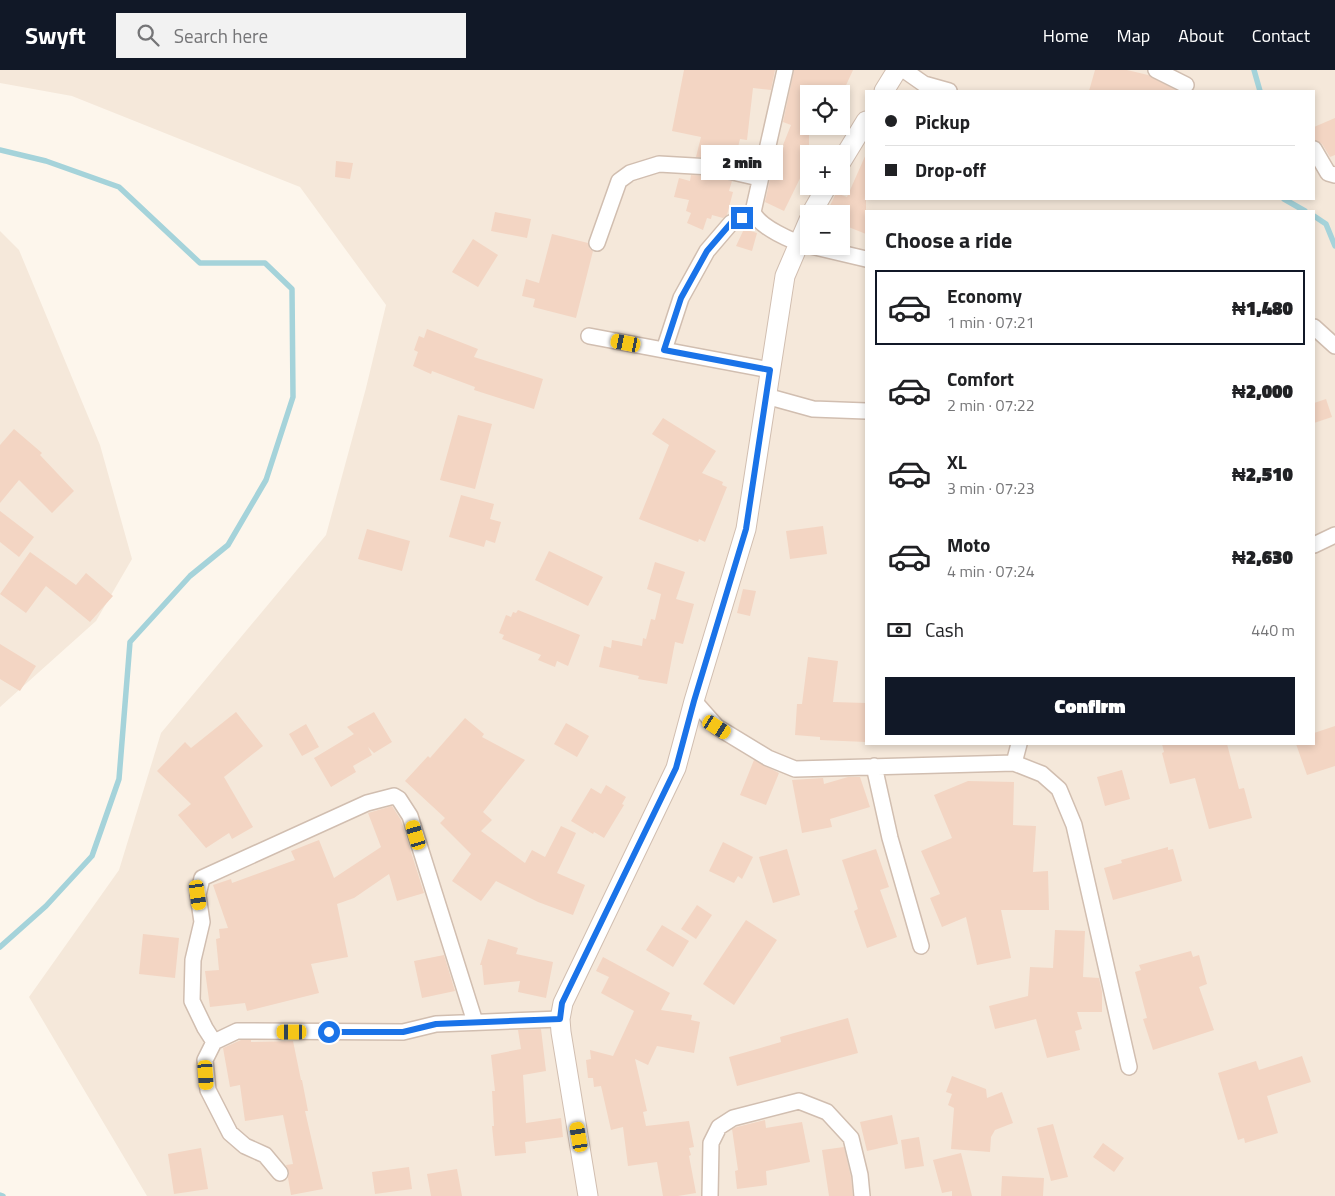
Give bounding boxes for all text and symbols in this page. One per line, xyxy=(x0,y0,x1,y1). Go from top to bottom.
search box xyxy=(116,13,466,58)
text: Swyft xyxy=(25,17,86,53)
icon: search xyxy=(134,21,162,49)
text: Search here xyxy=(174,21,268,50)
text: Home xyxy=(1043,22,1089,49)
text: Map xyxy=(1117,22,1150,49)
text: About xyxy=(1178,22,1224,49)
text: Contact xyxy=(1252,22,1310,49)
map controls xyxy=(800,85,850,255)
button: locate xyxy=(800,85,850,135)
text: Pickup xyxy=(915,107,970,136)
button: + xyxy=(800,145,850,195)
callout: 2 min xyxy=(701,146,783,180)
text: 2 min xyxy=(722,150,762,174)
text: Drop-off xyxy=(915,155,986,184)
button: − xyxy=(800,205,850,255)
route end xyxy=(731,207,753,229)
text: Choose a ride xyxy=(885,223,1012,257)
text: Economy xyxy=(947,281,1022,310)
icon: car xyxy=(887,285,932,330)
text: ₦1,480 xyxy=(1232,293,1293,322)
text: 1 min · 07:21 xyxy=(947,310,1035,334)
car xyxy=(609,333,642,353)
text: Comfort xyxy=(947,364,1014,393)
icon: car xyxy=(887,368,932,413)
text: ₦2,000 xyxy=(1232,376,1293,405)
text: 2 min · 07:22 xyxy=(947,393,1035,417)
text: XL xyxy=(947,447,967,476)
icon: car xyxy=(887,451,932,496)
text: ₦2,510 xyxy=(1232,459,1293,488)
text: 3 min · 07:23 xyxy=(947,476,1035,500)
text: Moto xyxy=(947,530,990,559)
icon: car xyxy=(887,534,932,579)
text: ₦2,630 xyxy=(1232,542,1293,571)
text: 4 min · 07:24 xyxy=(947,559,1035,583)
text: Cash xyxy=(925,615,964,644)
icon: cash xyxy=(885,616,913,644)
text: 440 m xyxy=(1251,618,1295,642)
button: Confirm xyxy=(885,677,1295,735)
car xyxy=(700,713,733,741)
car xyxy=(404,818,427,852)
car xyxy=(188,879,207,911)
route start xyxy=(318,1021,340,1043)
car xyxy=(277,1025,307,1040)
car xyxy=(197,1060,214,1090)
car xyxy=(569,1121,588,1153)

